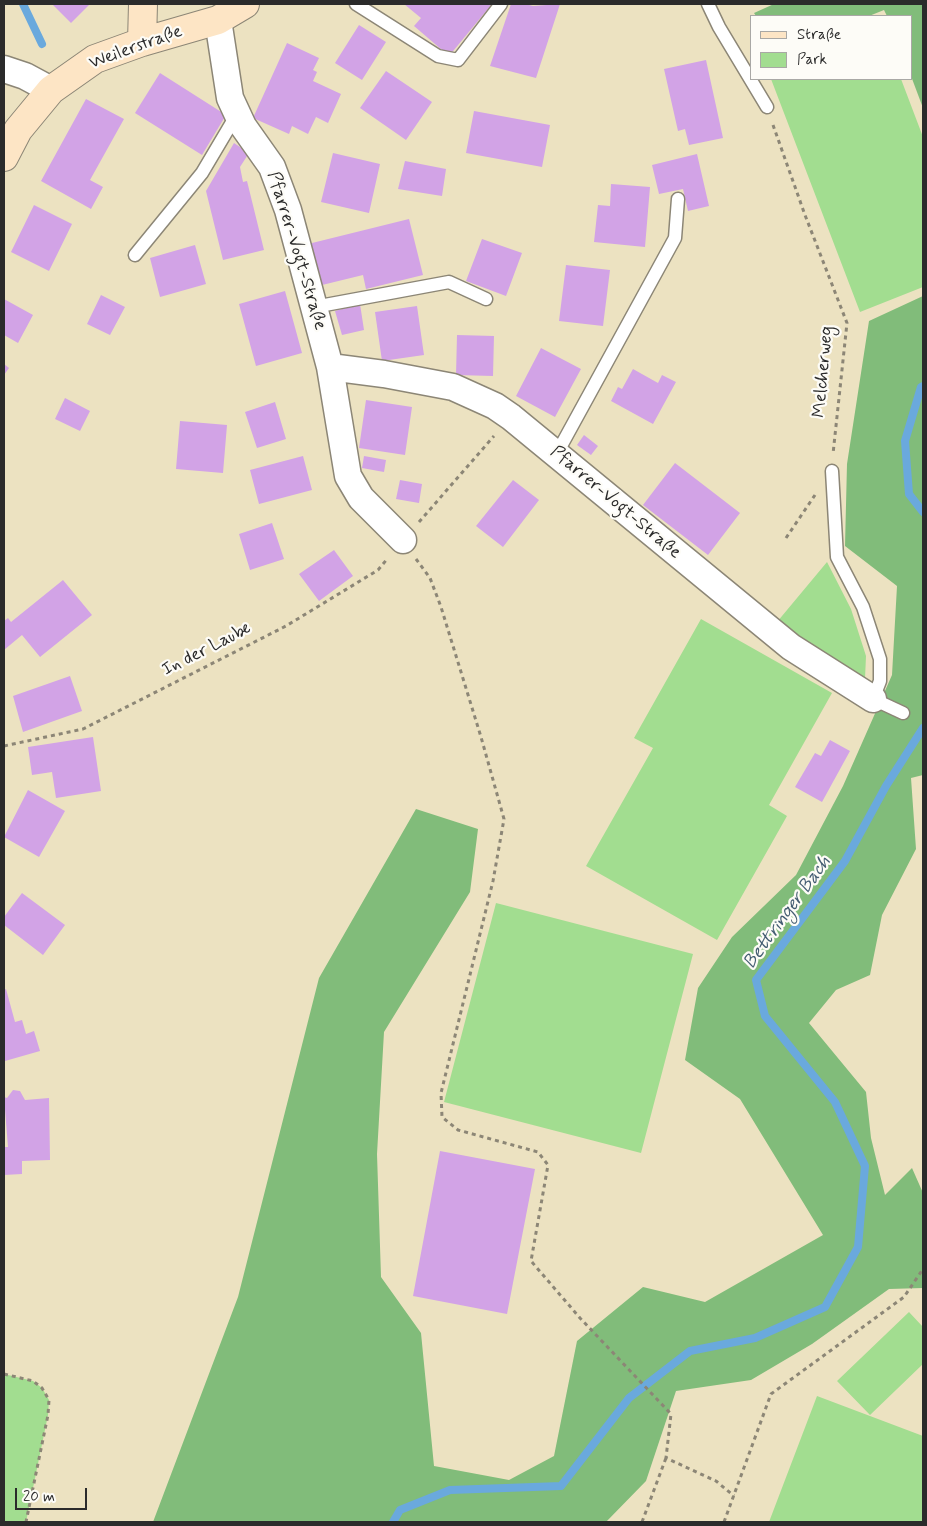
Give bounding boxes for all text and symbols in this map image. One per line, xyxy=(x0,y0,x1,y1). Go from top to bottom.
legend xyxy=(750,15,912,80)
street label: Weilerstraße xyxy=(86,21,186,75)
text: Straße xyxy=(797,25,841,45)
text: Park xyxy=(797,50,827,70)
street label: Pfarrer-Vogt-Straße xyxy=(262,169,330,333)
street label: Melcherweg xyxy=(809,325,839,419)
street label: Pfarrer-Vogt-Straße xyxy=(545,442,685,564)
street label: In der Laube xyxy=(159,618,255,682)
water label: Bettringer Bach xyxy=(739,852,837,974)
scale bar xyxy=(18,1478,90,1510)
text: 20 m xyxy=(23,1487,55,1507)

